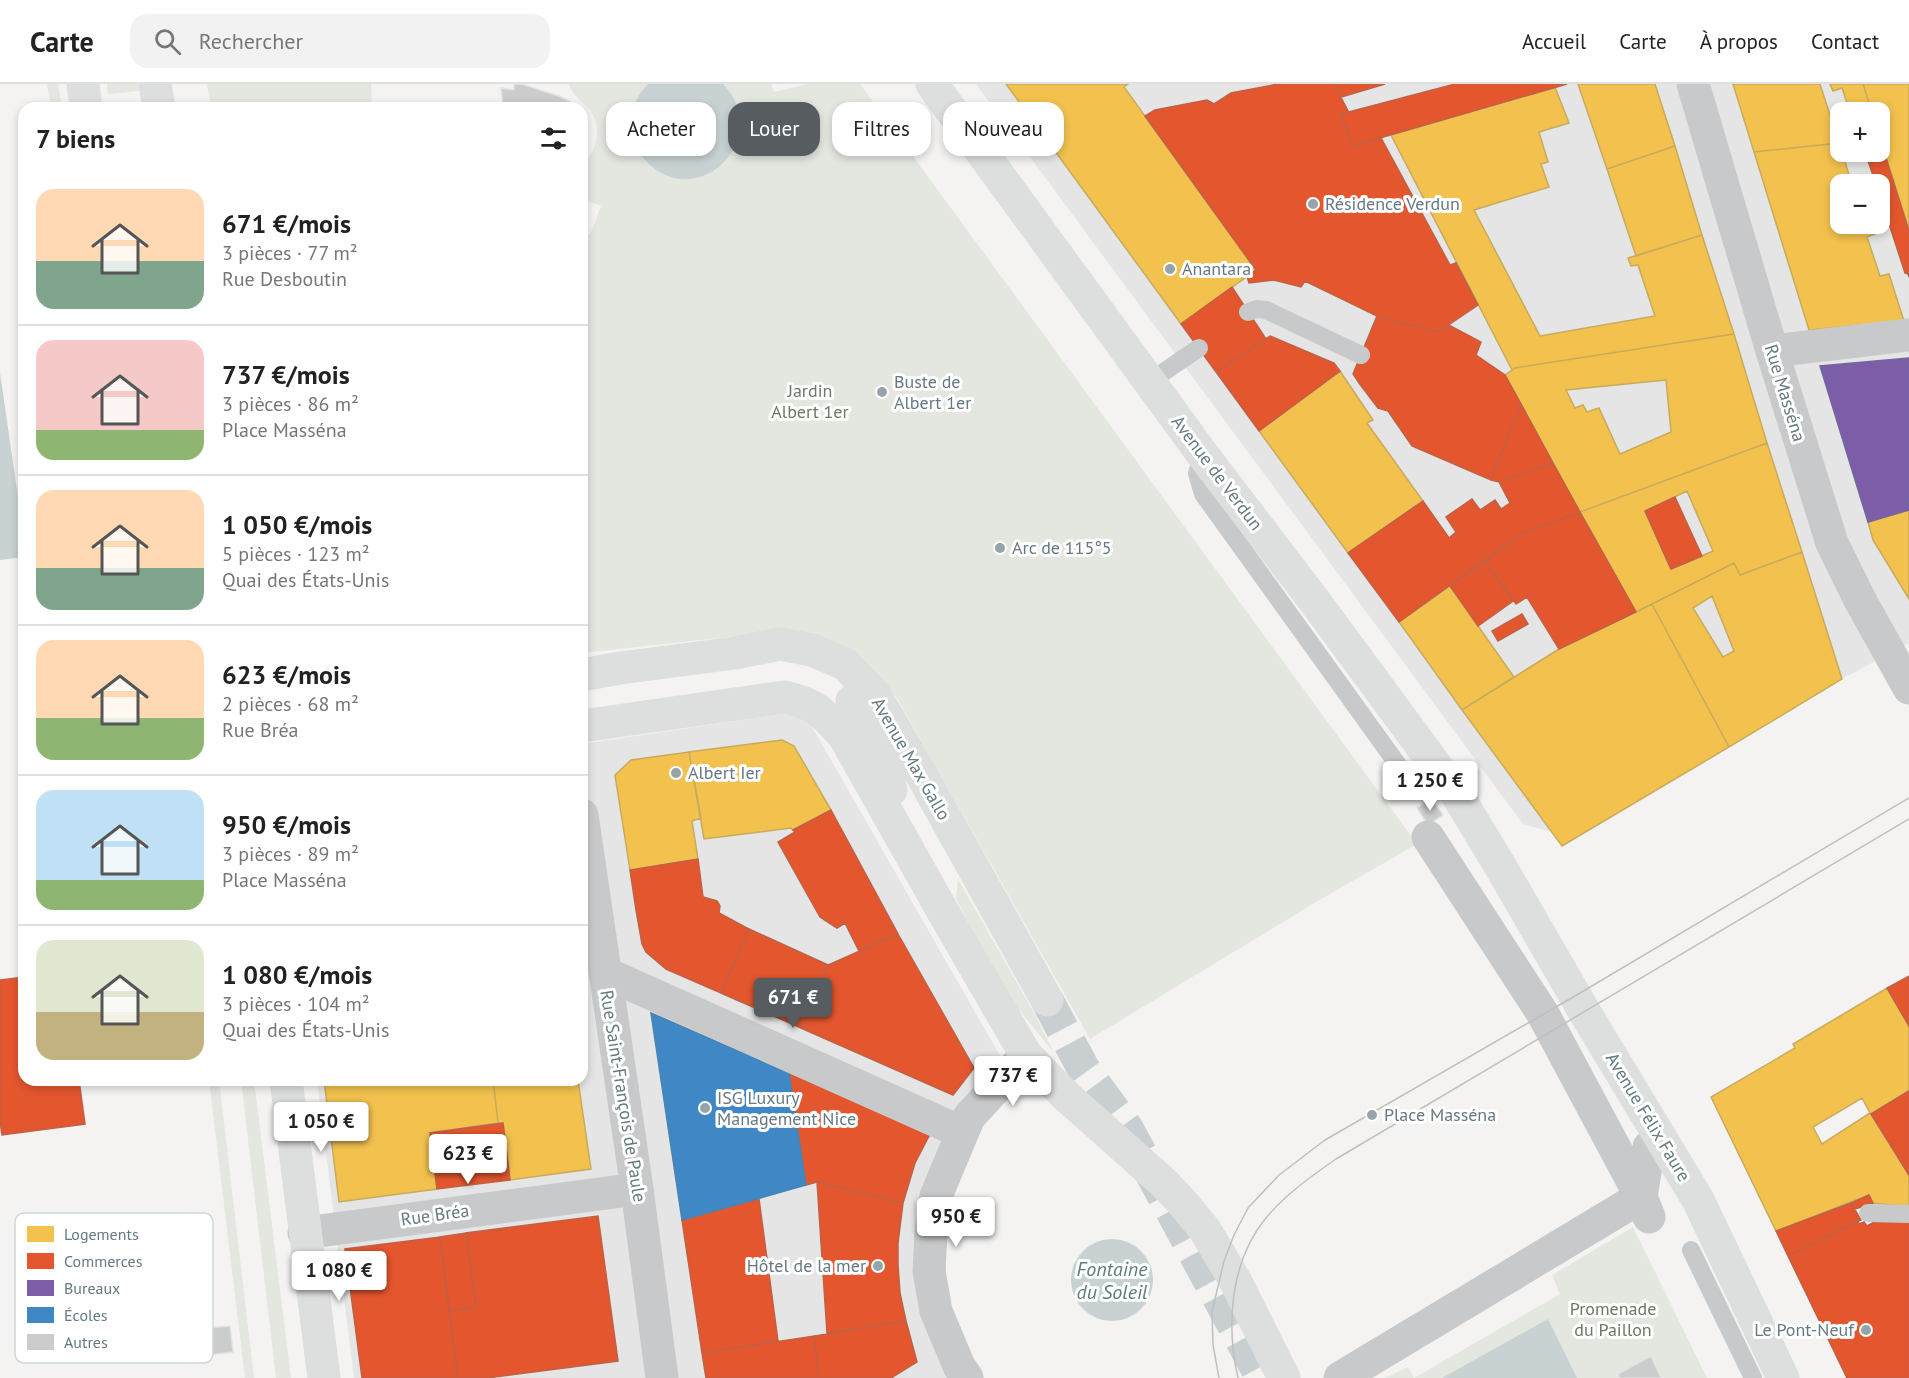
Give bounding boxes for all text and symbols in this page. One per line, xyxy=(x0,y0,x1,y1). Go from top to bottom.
search box xyxy=(130,14,550,68)
text: Carte xyxy=(30,23,94,60)
icon: search xyxy=(151,25,184,58)
text: Rechercher xyxy=(199,27,303,55)
text: Accueil xyxy=(1522,28,1586,55)
text: Carte xyxy=(1619,28,1667,55)
text: À propos xyxy=(1700,28,1778,55)
text: Contact xyxy=(1811,28,1879,55)
chip: Acheter xyxy=(606,102,716,156)
chip: Louer xyxy=(728,102,820,156)
chip: Filtres xyxy=(832,102,931,156)
chip: Nouveau xyxy=(943,102,1064,156)
map controls xyxy=(1830,102,1890,234)
button: + xyxy=(1830,102,1890,162)
text: 7 biens xyxy=(36,122,115,155)
icon: filters xyxy=(537,122,570,155)
button: − xyxy=(1830,174,1890,234)
place label: Résidence Verdun xyxy=(1325,192,1460,215)
marker: Résidence Verdun xyxy=(1306,197,1320,211)
text: 671 €/mois xyxy=(222,207,351,240)
icon: home xyxy=(84,213,156,285)
text: 3 pièces · 77 m² xyxy=(222,240,358,266)
place label: Anantara xyxy=(1182,257,1251,280)
marker: Anantara xyxy=(1163,262,1177,276)
text: Rue Desboutin xyxy=(222,266,347,292)
street label: Rue Masséna xyxy=(1760,341,1811,444)
text: 737 €/mois xyxy=(222,358,350,391)
icon: home xyxy=(84,364,156,436)
place label: Buste de Albert 1er xyxy=(894,370,971,414)
park label: Jardin Albert 1er xyxy=(771,379,849,423)
marker: Buste de Albert 1er xyxy=(875,385,889,399)
text: 3 pièces · 86 m² xyxy=(222,391,359,417)
street label: Avenue de Verdun xyxy=(1167,411,1268,535)
text: Place Masséna xyxy=(222,417,347,443)
text: 1 050 €/mois xyxy=(222,508,372,541)
icon: home xyxy=(84,514,156,586)
place label: Arc de 115°5 xyxy=(1012,536,1112,559)
text: 5 pièces · 123 m² xyxy=(222,541,370,567)
marker: Arc de 115°5 xyxy=(993,541,1007,555)
text: Quai des États-Unis xyxy=(222,567,389,593)
text: 623 €/mois xyxy=(222,658,351,691)
icon: home xyxy=(84,664,156,736)
text: 2 pièces · 68 m² xyxy=(222,691,359,717)
street label: Avenue Max Gallo xyxy=(867,693,956,824)
text: Rue Bréa xyxy=(222,717,299,743)
place label: Albert Ier xyxy=(688,761,761,784)
pin: 1 250 € xyxy=(1375,761,1485,812)
marker: Albert Ier xyxy=(669,766,683,780)
text: 1 250 € xyxy=(1397,767,1463,793)
text: 950 €/mois xyxy=(222,808,351,841)
icon: home xyxy=(84,814,156,886)
text: 3 pièces · 89 m² xyxy=(222,841,359,867)
text: Place Masséna xyxy=(222,867,347,893)
text: 1 080 €/mois xyxy=(222,958,372,991)
icon: home xyxy=(84,964,156,1036)
pin: 671 € xyxy=(751,978,835,1029)
text: 671 € xyxy=(768,984,818,1010)
street label: Rue Saint-François de Paule xyxy=(595,988,652,1204)
text: 3 pièces · 104 m² xyxy=(222,991,370,1017)
text: Quai des États-Unis xyxy=(222,1017,389,1043)
street label: Avenue Félix Faure xyxy=(1601,1048,1696,1185)
pin: 737 € xyxy=(971,1056,1055,1107)
text: 737 € xyxy=(988,1062,1038,1088)
place label: ISG Luxury Management Nice xyxy=(717,1086,856,1130)
marker: ISG Luxury Management Nice xyxy=(698,1101,712,1115)
pin: 1 050 € xyxy=(266,1102,376,1153)
place label: Place Masséna xyxy=(1384,1103,1496,1126)
text: 1 050 € xyxy=(288,1108,354,1134)
marker: Place Masséna xyxy=(1365,1108,1379,1122)
pin: 623 € xyxy=(426,1134,510,1185)
text: 623 € xyxy=(443,1140,493,1166)
pin: 950 € xyxy=(914,1197,998,1248)
street label: Rue Bréa xyxy=(399,1198,471,1231)
text: 950 € xyxy=(931,1203,981,1229)
legend xyxy=(15,1213,213,1363)
text: Logements xyxy=(64,1224,139,1244)
text: Commerces xyxy=(64,1251,143,1271)
pin: 1 080 € xyxy=(284,1251,394,1302)
place label: Hôtel de la mer xyxy=(747,1254,866,1277)
water label: Fontaine du Soleil xyxy=(1076,1256,1148,1305)
text: 1 080 € xyxy=(306,1257,372,1283)
marker: Hôtel de la mer xyxy=(871,1259,885,1273)
text: Bureaux xyxy=(64,1278,120,1298)
park label: Promenade du Paillon xyxy=(1570,1297,1656,1341)
text: Écoles xyxy=(64,1305,108,1325)
place label: Le Pont-Neuf xyxy=(1754,1318,1855,1341)
marker: Le Pont-Neuf xyxy=(1859,1323,1873,1337)
text: Autres xyxy=(64,1332,108,1352)

